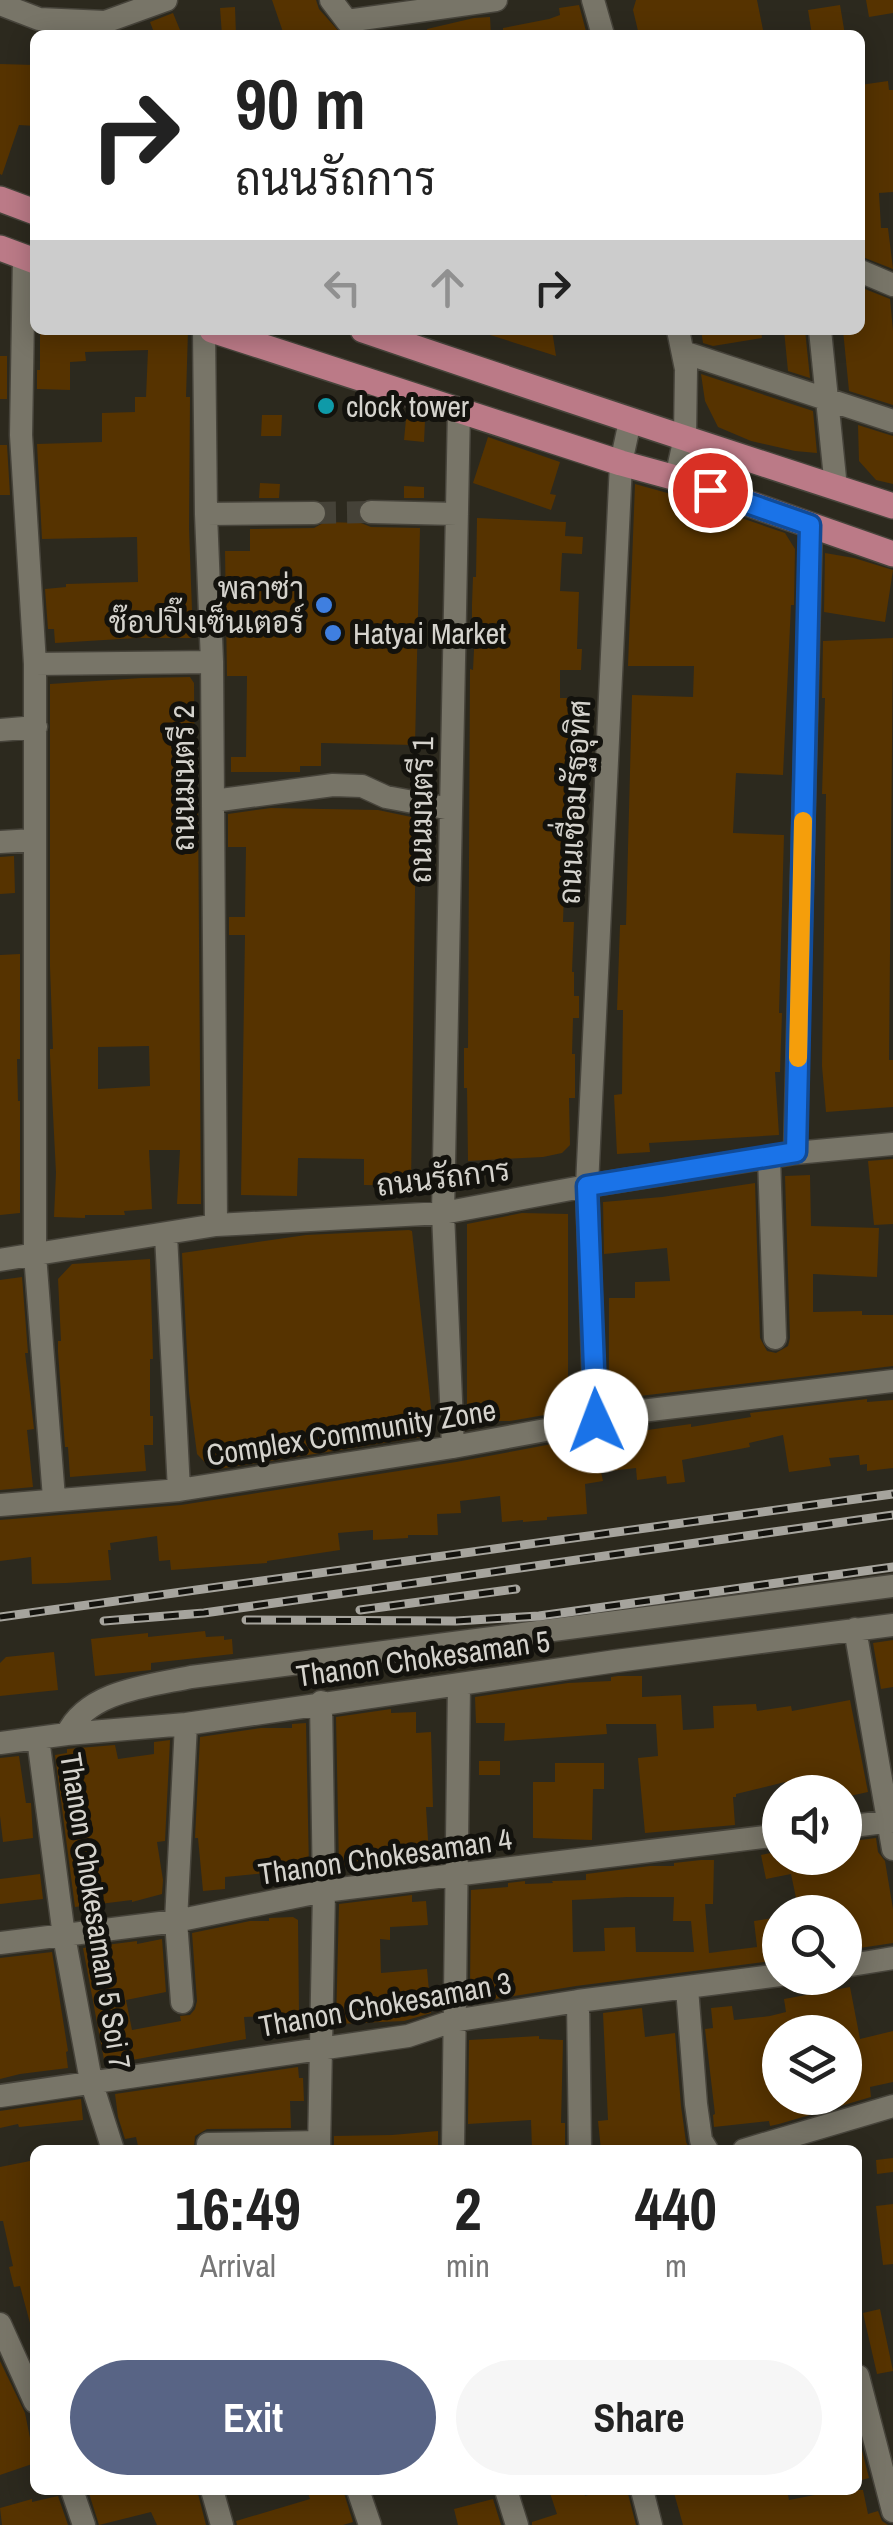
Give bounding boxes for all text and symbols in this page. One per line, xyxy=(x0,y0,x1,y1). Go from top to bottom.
text: 90 m xyxy=(235,57,366,151)
icon: right xyxy=(70,70,200,200)
text: ถนนรัถการ xyxy=(235,148,436,209)
icon: left xyxy=(315,260,370,315)
icon: ahead xyxy=(420,260,475,315)
icon: right xyxy=(525,260,580,315)
place label: clock tower xyxy=(346,386,470,426)
marker: clock tower xyxy=(315,395,337,417)
pin xyxy=(668,448,753,533)
icon: arrive xyxy=(683,463,738,518)
place label: พลาซ่า ช๊อปปิ๊งเซ็นเตอร์ xyxy=(109,568,304,642)
marker: พลาซ่า ช๊อปปิ๊งเซ็นเตอร์ xyxy=(313,594,335,616)
place label: Hatyai Market xyxy=(353,613,506,653)
marker: Hatyai Market xyxy=(322,622,344,644)
street label: ถนนเชื่อมรัฐอุทิศ xyxy=(544,698,601,906)
street label: ถนนมนตรี 2 xyxy=(163,705,203,851)
street label: ถนนมนตรี 1 xyxy=(400,736,442,884)
street label: ถนนรัถการ xyxy=(374,1149,512,1205)
position arrow xyxy=(544,1369,648,1473)
street label: Complex Community Zone xyxy=(203,1389,499,1475)
street label: Thanon Chokesaman 5 xyxy=(294,1620,552,1696)
street label: Thanon Chokesaman 5 Soi 7 xyxy=(51,1750,141,2072)
map controls xyxy=(762,1775,862,2115)
button: sound xyxy=(762,1775,862,1875)
street label: Thanon Chokesaman 4 xyxy=(256,1818,515,1894)
button: search xyxy=(762,1895,862,1995)
street label: Thanon Chokesaman 3 xyxy=(256,1962,514,2046)
button: layers xyxy=(762,2015,862,2115)
text: 16:49 xyxy=(175,2168,301,2249)
text: 2 xyxy=(454,2168,482,2249)
text: 440 xyxy=(635,2168,717,2249)
text: Arrival xyxy=(200,2244,276,2287)
text: min xyxy=(446,2244,490,2287)
text: m xyxy=(665,2244,687,2287)
button: Exit xyxy=(70,2360,436,2475)
button: Share xyxy=(456,2360,822,2475)

